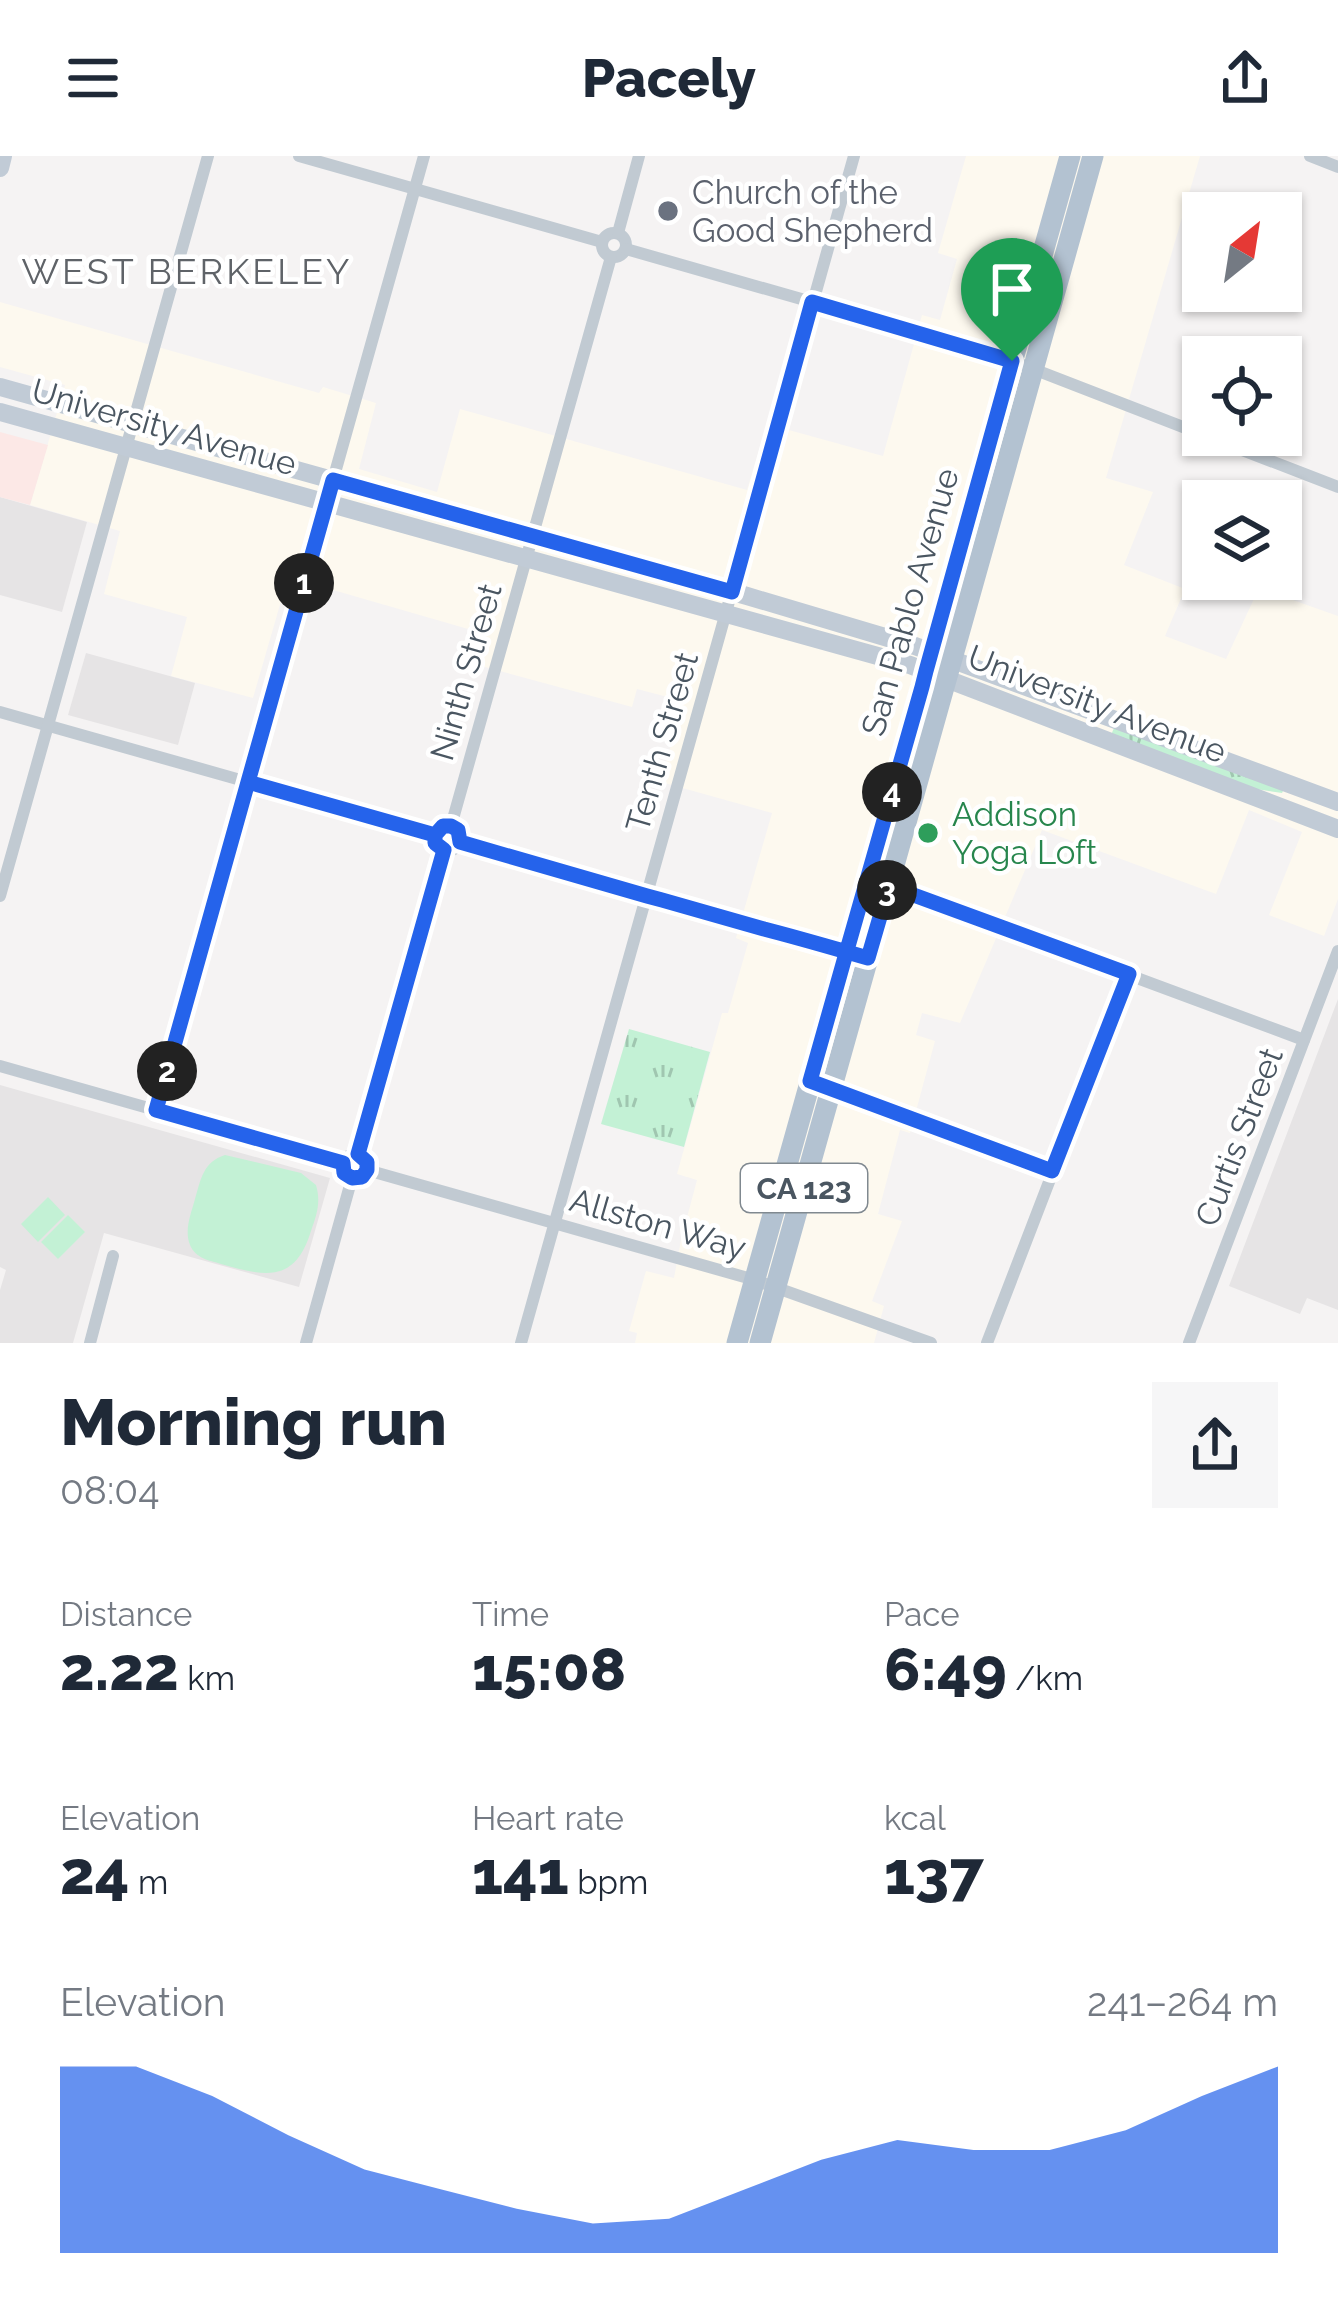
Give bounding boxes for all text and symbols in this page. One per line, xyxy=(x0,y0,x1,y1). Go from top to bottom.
icon: menu xyxy=(60,45,126,111)
icon: share xyxy=(1212,45,1278,111)
text: Pacely xyxy=(582,46,756,110)
place label: Church of the Good Shepherd xyxy=(692,173,933,250)
north arrow xyxy=(1182,192,1302,312)
map controls xyxy=(1182,192,1302,600)
marker: Church of the Good Shepherd xyxy=(655,198,681,224)
pin xyxy=(961,238,1063,361)
district label: WEST BERKELEY xyxy=(21,250,353,292)
icon: arrive xyxy=(979,256,1045,322)
button: locate xyxy=(1182,336,1302,456)
street label: University Avenue xyxy=(27,371,301,483)
street label: San Pablo Avenue xyxy=(853,464,967,740)
button: layers xyxy=(1182,480,1302,600)
pin: 1 xyxy=(274,553,334,613)
text: 1 xyxy=(296,563,312,602)
street label: Ninth Street xyxy=(422,579,510,765)
street label: University Avenue xyxy=(962,637,1232,771)
street label: Tenth Street xyxy=(618,648,706,836)
pin: 4 xyxy=(862,762,922,822)
text: 4 xyxy=(883,772,901,811)
place label: Addison Yoga Loft xyxy=(952,795,1097,872)
marker: Addison Yoga Loft xyxy=(915,820,941,846)
pin: 3 xyxy=(857,860,917,920)
text: 3 xyxy=(878,870,896,909)
pin: 2 xyxy=(137,1041,197,1101)
street label: Curtis Street xyxy=(1187,1042,1291,1232)
text: 2 xyxy=(158,1051,176,1090)
road number: CA 123 xyxy=(741,1164,867,1212)
street label: Allston Way xyxy=(566,1180,751,1268)
button: share xyxy=(1152,1382,1278,1508)
text: Morning run xyxy=(60,1383,447,1460)
text: 08:04 xyxy=(60,1467,160,1513)
text: Distance xyxy=(60,1595,192,1634)
text: Time xyxy=(472,1595,549,1634)
text: Pace xyxy=(884,1595,960,1634)
text: 2.22 xyxy=(60,1634,179,1704)
text: 15:08 xyxy=(472,1634,626,1704)
text: 6:49 xyxy=(884,1634,1007,1704)
text: km xyxy=(179,1659,235,1698)
text: /km xyxy=(1007,1659,1083,1698)
text: Elevation xyxy=(60,1799,200,1838)
text: Heart rate xyxy=(472,1799,624,1838)
text: kcal xyxy=(884,1799,946,1838)
text: 24 xyxy=(60,1838,129,1908)
text: 141 xyxy=(472,1838,569,1908)
text: 137 xyxy=(884,1838,984,1908)
text: m xyxy=(129,1863,168,1902)
text: bpm xyxy=(569,1863,648,1902)
text: Elevation xyxy=(60,1979,226,2025)
text: 241–264 m xyxy=(1087,1979,1278,2025)

